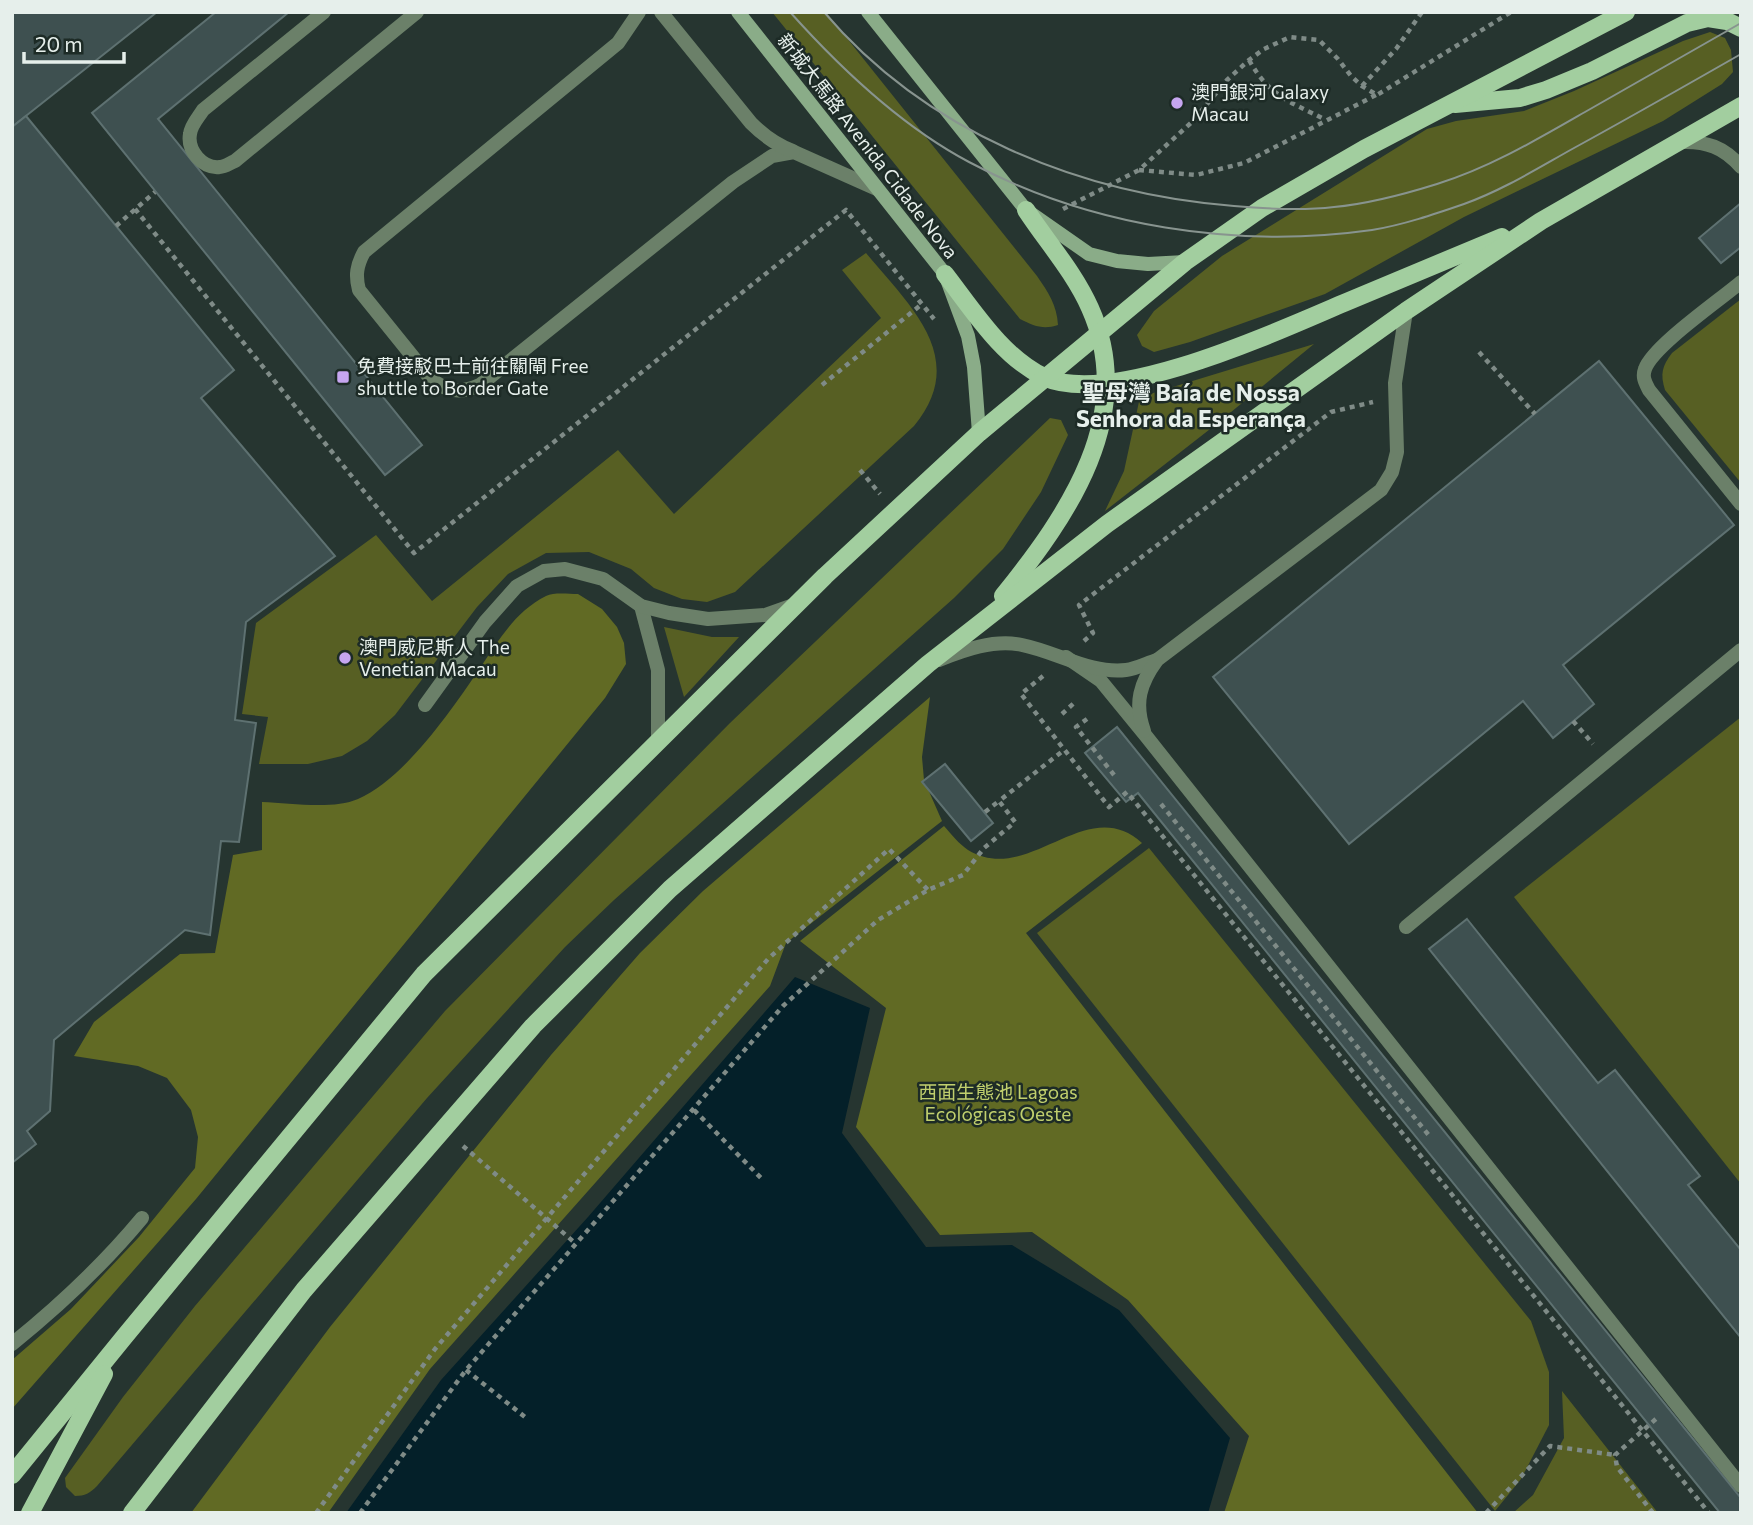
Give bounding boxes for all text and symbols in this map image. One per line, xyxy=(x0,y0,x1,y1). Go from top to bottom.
scale bar xyxy=(24,21,124,65)
street label: 新城大馬路 Avenida Cidade Nova xyxy=(773,29,963,263)
text: 20 m xyxy=(35,31,83,56)
place label: 澳門銀河 Galaxy Macau xyxy=(1191,80,1329,125)
marker: 澳門銀河 Galaxy Macau xyxy=(1169,95,1185,111)
place label: 免費接駁巴士前往關閘 Free shuttle to Border Gate xyxy=(357,354,589,399)
marker: 免費接駁巴士前往關閘 Free shuttle to Border Gate xyxy=(335,369,351,385)
district label: 聖母灣 Baía de Nossa Senhora da Esperança xyxy=(1076,378,1306,432)
place label: 澳門威尼斯人 The Venetian Macau xyxy=(359,635,510,680)
marker: 澳門威尼斯人 The Venetian Macau xyxy=(337,650,353,666)
park label: 西面生態池 Lagoas Ecológicas Oeste xyxy=(918,1080,1078,1125)

